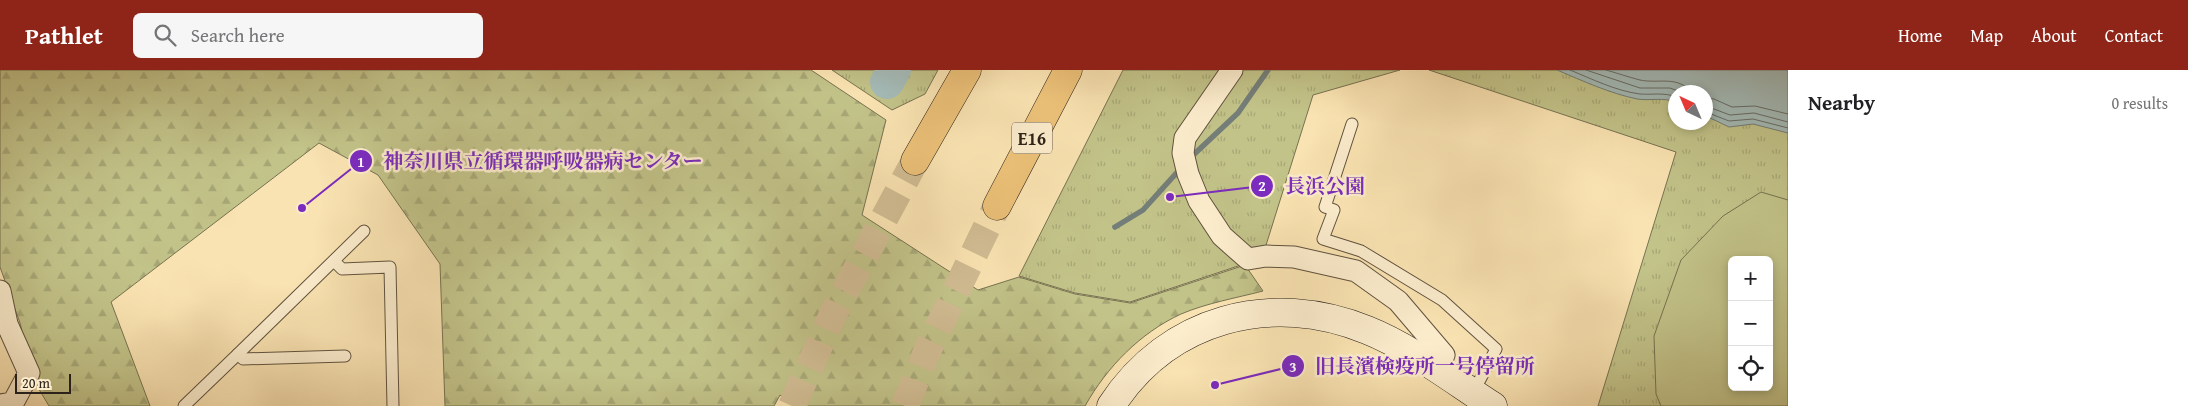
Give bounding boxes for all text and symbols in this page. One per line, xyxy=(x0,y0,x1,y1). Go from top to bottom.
search box xyxy=(133,13,483,58)
text: Pathlet xyxy=(25,18,103,53)
icon: search xyxy=(151,21,179,49)
text: Search here xyxy=(191,21,285,49)
text: Home xyxy=(1898,22,1942,49)
text: Map xyxy=(1970,22,2003,49)
text: About xyxy=(2031,22,2077,49)
text: Contact xyxy=(2105,22,2163,49)
north arrow xyxy=(1668,85,1713,130)
text: Nearby xyxy=(1808,87,1875,118)
text: 0 results xyxy=(2111,91,2168,115)
road number: E16 xyxy=(1012,122,1052,154)
callout: 神奈川県立循環器呼吸器病センター xyxy=(348,144,713,179)
text: 神奈川県立循環器呼吸器病センター xyxy=(383,146,703,175)
text: 1 xyxy=(357,151,365,172)
callout: 長浜公園 xyxy=(1250,168,1375,203)
text: 長浜公園 xyxy=(1285,171,1365,200)
text: 2 xyxy=(1258,175,1266,196)
map controls xyxy=(1728,256,1773,391)
button: + xyxy=(1728,256,1773,301)
button: − xyxy=(1728,301,1773,346)
button: locate xyxy=(1728,346,1773,391)
callout: 旧長濱検疫所一号停留所 xyxy=(1280,349,1545,384)
text: 旧長濱検疫所一号停留所 xyxy=(1315,351,1535,380)
text: 3 xyxy=(1289,356,1297,377)
scale bar xyxy=(15,371,71,394)
text: 20 m xyxy=(22,373,50,393)

